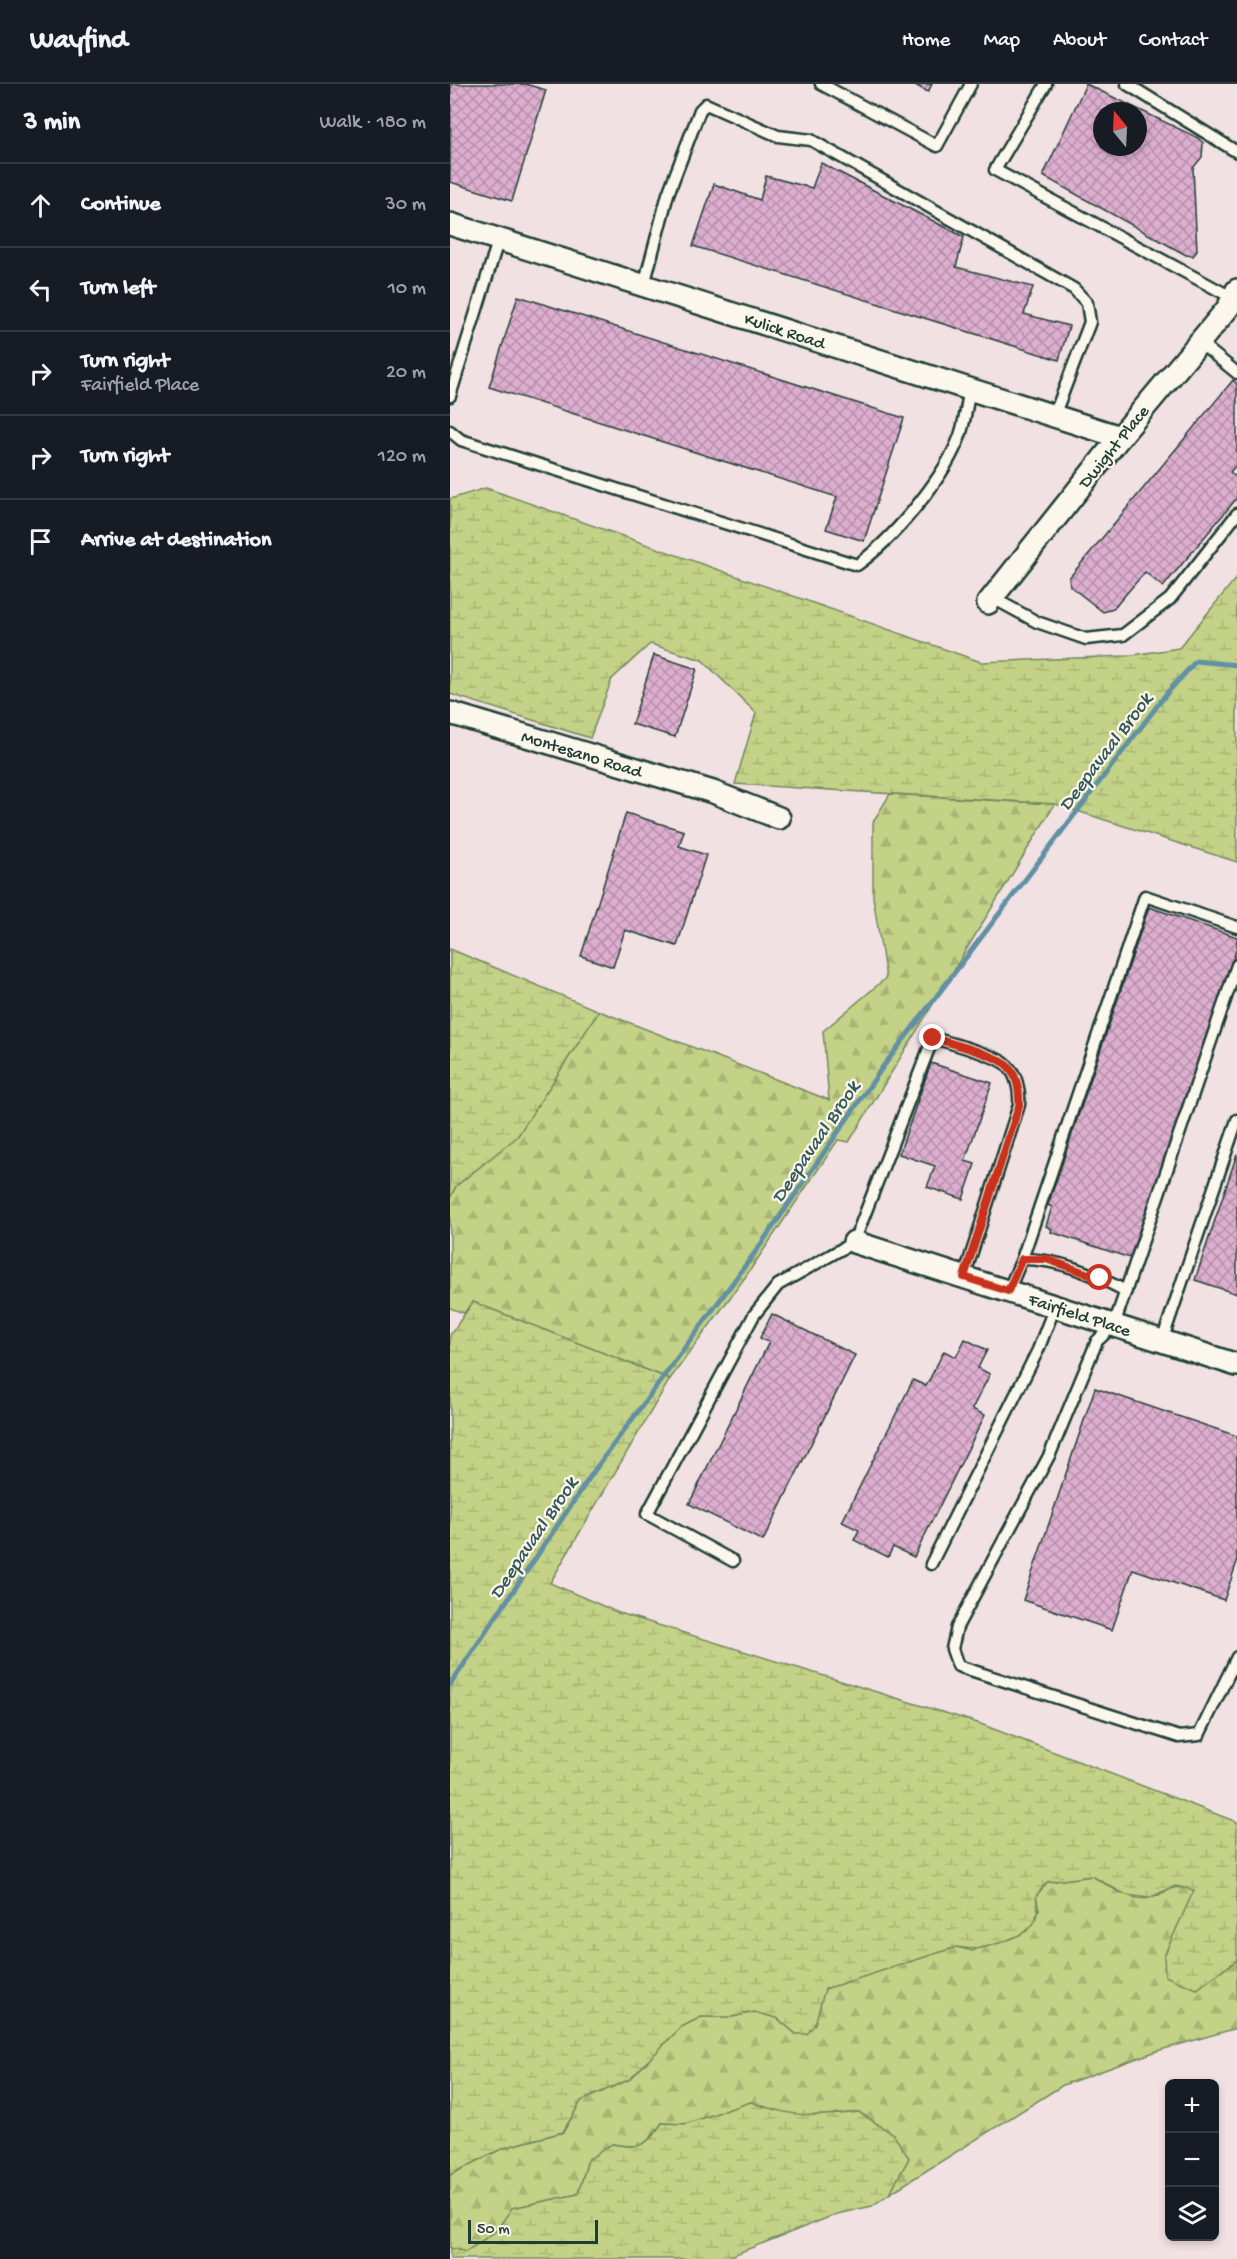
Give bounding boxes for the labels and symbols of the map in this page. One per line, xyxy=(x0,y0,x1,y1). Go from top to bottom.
north arrow xyxy=(1093,102,1147,156)
street label: Kulick Road xyxy=(741,309,829,356)
street label: Dwight Place xyxy=(1075,401,1155,494)
water label: Deepavaal Brook xyxy=(1055,688,1160,817)
street label: Montesano Road xyxy=(518,727,646,784)
route end xyxy=(919,1024,945,1050)
water label: Deepavaal Brook xyxy=(768,1076,867,1208)
route start xyxy=(1086,1264,1112,1290)
street label: Fairfield Place xyxy=(1024,1290,1134,1343)
water label: Deepavaal Brook xyxy=(486,1472,585,1604)
scale bar xyxy=(468,2217,598,2244)

